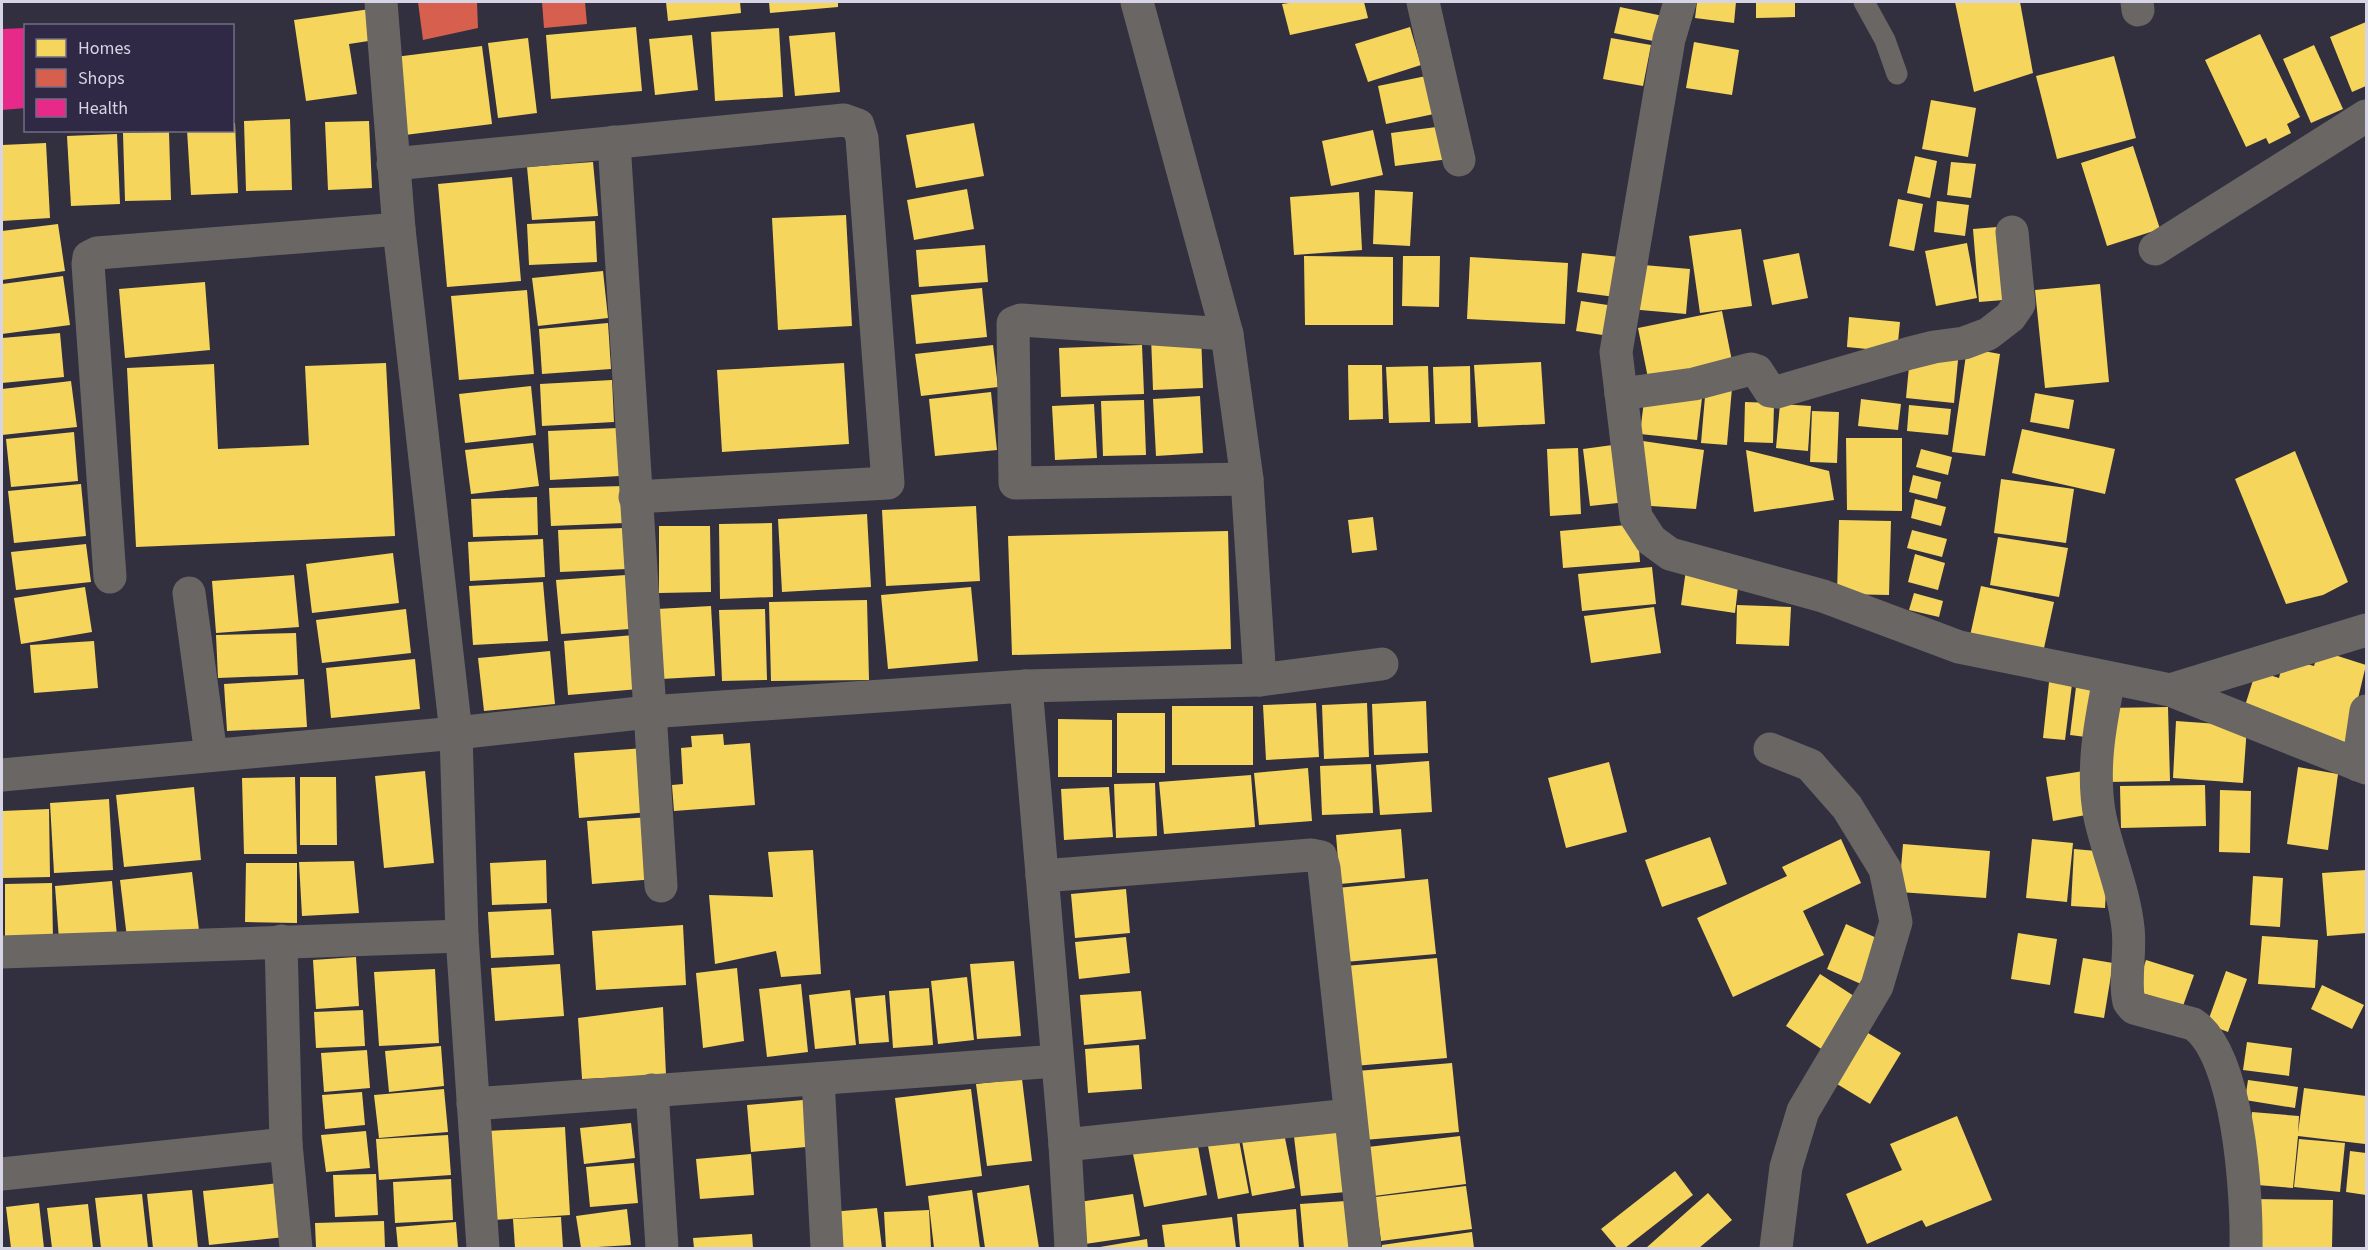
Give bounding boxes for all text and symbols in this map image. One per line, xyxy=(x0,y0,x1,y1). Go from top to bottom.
legend xyxy=(24,24,234,132)
text: Homes xyxy=(78,36,131,61)
text: Shops xyxy=(78,66,125,91)
text: Health xyxy=(78,96,128,121)

